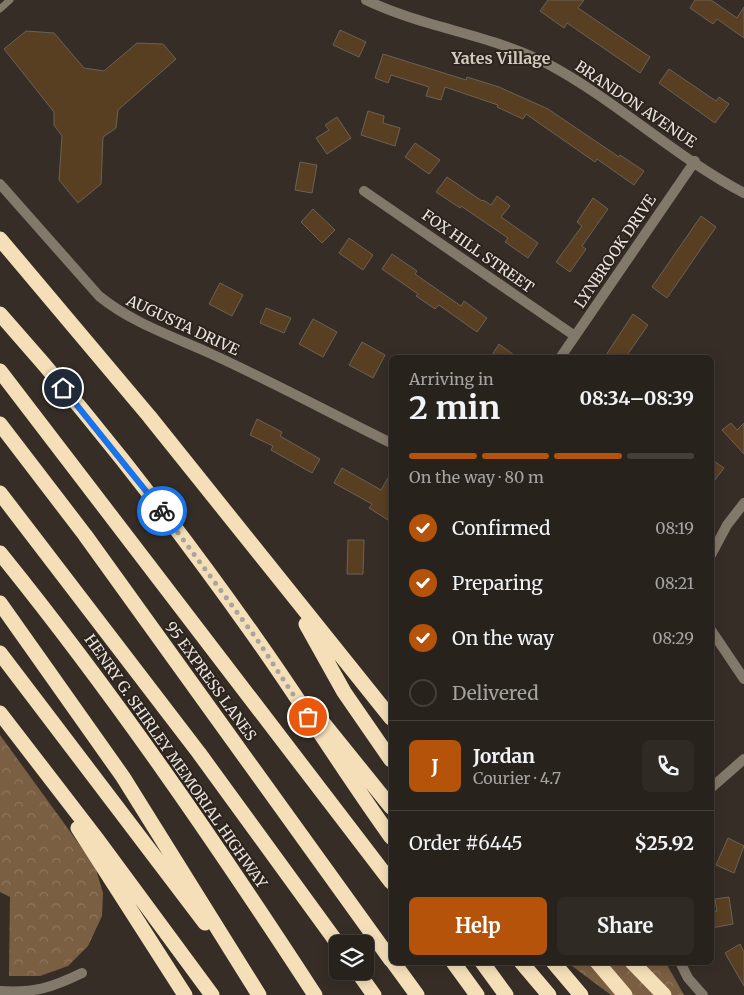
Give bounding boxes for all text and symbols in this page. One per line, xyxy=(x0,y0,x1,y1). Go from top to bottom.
district label: Yates Village xyxy=(450,48,551,68)
street label: BRANDON AVENUE xyxy=(572,56,701,152)
street label: LYNBROOK DRIVE xyxy=(570,190,660,311)
street label: FOX HILL STREET xyxy=(418,205,538,297)
street label: AUGUSTA DRIVE xyxy=(123,290,243,360)
pin xyxy=(42,367,84,409)
text: Arriving in xyxy=(409,369,494,389)
icon: home xyxy=(49,374,77,402)
text: 08:34–08:39 xyxy=(580,386,694,410)
text: 2 min xyxy=(409,388,500,428)
text: On the way · 80 m xyxy=(409,467,544,487)
courier xyxy=(137,486,187,536)
icon: bike xyxy=(148,497,176,525)
icon: check xyxy=(409,514,437,542)
text: Confirmed xyxy=(452,516,550,540)
text: 08:19 xyxy=(655,518,694,538)
icon: check xyxy=(409,569,437,597)
text: Preparing xyxy=(452,571,543,595)
text: 08:21 xyxy=(655,573,694,593)
street label: 95 EXPRESS LANES xyxy=(161,618,261,744)
icon: check xyxy=(409,624,437,652)
text: On the way xyxy=(452,626,554,650)
text: 08:29 xyxy=(652,628,694,648)
street label: HENRY G. SHIRLEY MEMORIAL HIGHWAY xyxy=(81,630,272,892)
text: Delivered xyxy=(452,681,539,705)
pin xyxy=(287,696,329,738)
icon: bag xyxy=(294,703,322,731)
button: phone xyxy=(642,740,694,792)
text: Jordan xyxy=(473,744,535,768)
text: J xyxy=(431,754,439,778)
text: Courier · 4.7 xyxy=(473,768,561,788)
text: Order #6445 xyxy=(409,831,523,855)
text: $25.92 xyxy=(634,831,694,855)
button: Help xyxy=(409,897,547,955)
button: Share xyxy=(557,897,694,955)
map controls xyxy=(329,935,374,980)
button: layers xyxy=(329,935,374,980)

